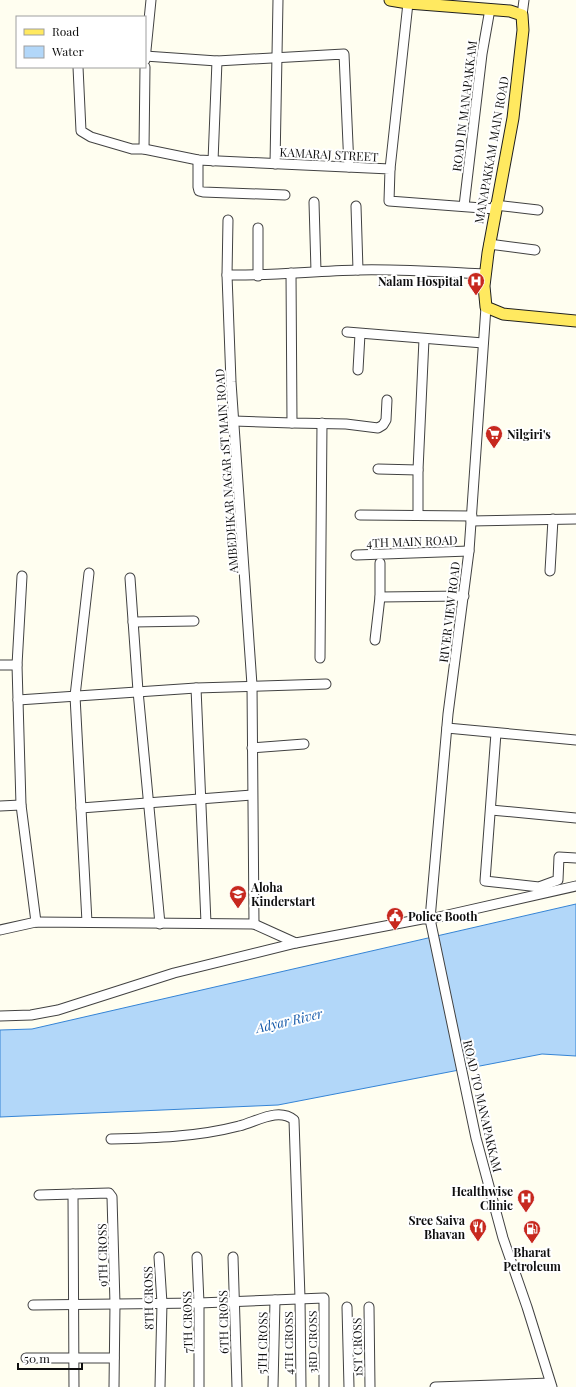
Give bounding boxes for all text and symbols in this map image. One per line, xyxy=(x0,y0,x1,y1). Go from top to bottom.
legend xyxy=(16,16,146,68)
text: Road xyxy=(52,23,79,39)
street label: ROAD IN MANAPAKKAM xyxy=(448,40,480,172)
text: Water xyxy=(51,43,85,59)
street label: MANAPAKKAM MAIN ROAD xyxy=(470,75,512,225)
street label: KAMARAJ STREET xyxy=(279,143,379,165)
hospital icon: Nalam Hospital xyxy=(466,271,486,296)
place label: Nalam Hospital xyxy=(378,273,463,289)
street label: AMBEDHKAR NAGAR 1ST MAIN ROAD xyxy=(211,368,241,575)
supermarket icon: Nilgiri's xyxy=(484,424,504,449)
place label: Nilgiri's xyxy=(507,426,551,442)
street label: 4TH MAIN ROAD xyxy=(366,531,458,551)
street label: RIVER VIEW ROAD xyxy=(435,560,463,663)
place label: Aloha Kinderstart xyxy=(250,879,316,909)
school or university icon: Aloha Kinderstart xyxy=(228,884,248,909)
public building icon: Police Booth xyxy=(385,906,405,931)
place label: Police Booth xyxy=(408,908,478,924)
water label: Adyar River xyxy=(252,1004,324,1036)
street label: ROAD TO MANAPAKKAM xyxy=(460,1038,506,1174)
place label: Healthwise Clinic xyxy=(451,1183,513,1213)
hospital icon: Healthwise Clinic xyxy=(516,1188,536,1213)
place label: Sree Saiva Bhavan xyxy=(409,1212,466,1242)
restaurant icon: Sree Saiva Bhavan xyxy=(468,1217,488,1242)
fuel station icon: Bharat Petroleum xyxy=(522,1219,542,1244)
street label: 9TH CROSS xyxy=(93,1223,111,1287)
place label: Bharat Petroleum xyxy=(503,1244,561,1274)
street label: 8TH CROSS xyxy=(139,1266,157,1330)
street label: 6TH CROSS xyxy=(214,1290,232,1354)
street label: 7TH CROSS xyxy=(178,1291,196,1353)
street label: 4TH CROSS xyxy=(280,1311,296,1375)
street label: 3RD CROSS xyxy=(304,1311,320,1373)
street label: 5TH CROSS xyxy=(253,1312,271,1374)
street label: 1ST CROSS xyxy=(348,1317,366,1377)
scale bar xyxy=(18,1345,82,1371)
text: 50 m xyxy=(24,1350,50,1366)

